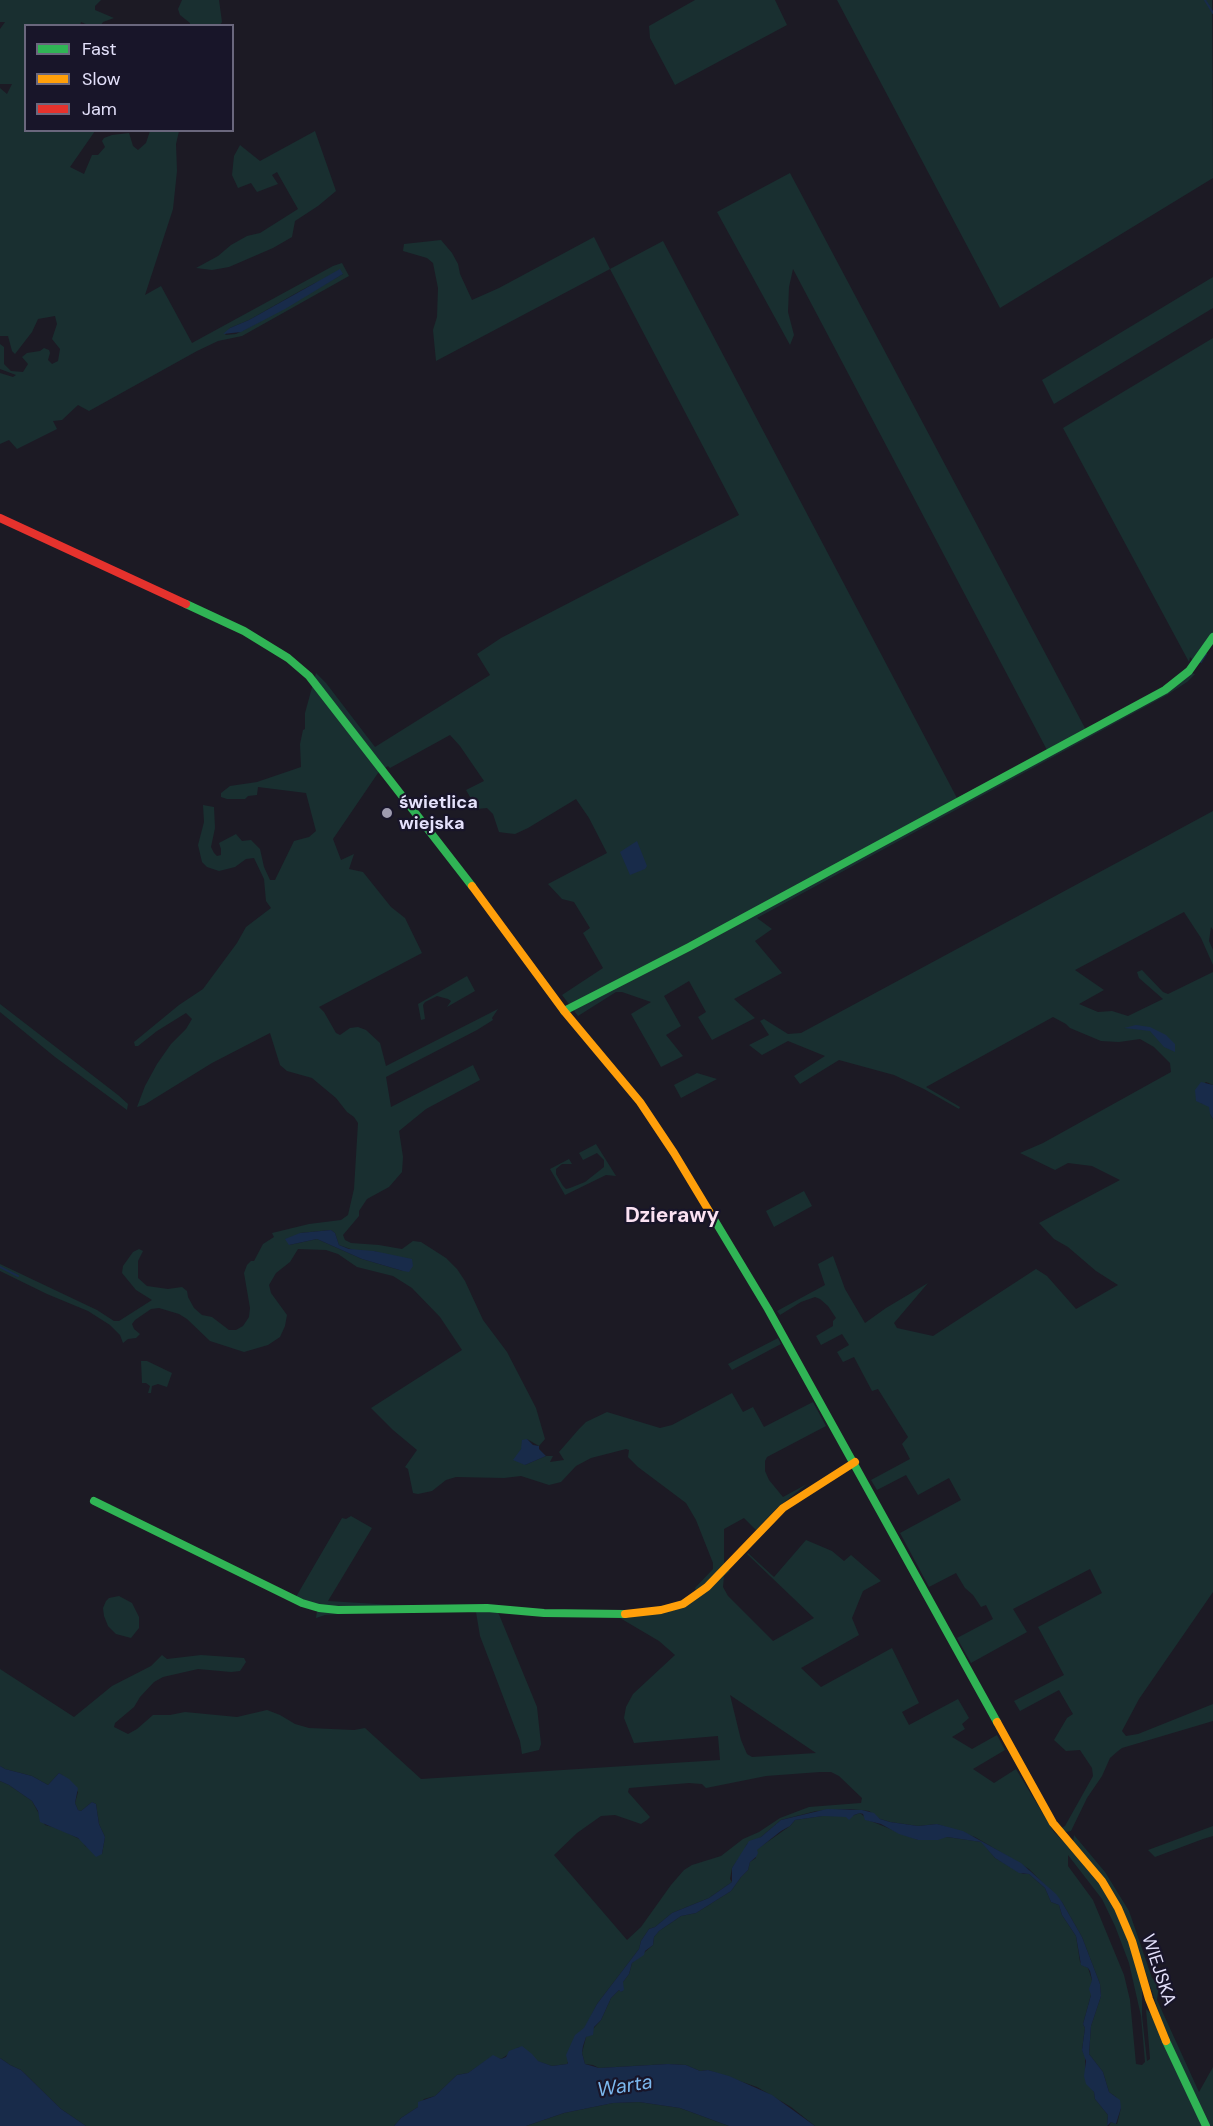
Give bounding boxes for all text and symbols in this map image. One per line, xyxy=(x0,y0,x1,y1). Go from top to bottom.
legend xyxy=(24,24,234,132)
text: Fast xyxy=(82,37,117,61)
text: Slow xyxy=(82,67,121,91)
text: Jam xyxy=(82,97,117,121)
place label: świetlica wiejska xyxy=(399,792,478,834)
marker: świetlica wiejska xyxy=(380,806,394,820)
district label: Dzierawy xyxy=(625,1203,719,1229)
street label: WIEJSKA xyxy=(1136,1932,1180,2008)
water label: Warta xyxy=(596,2071,654,2103)

